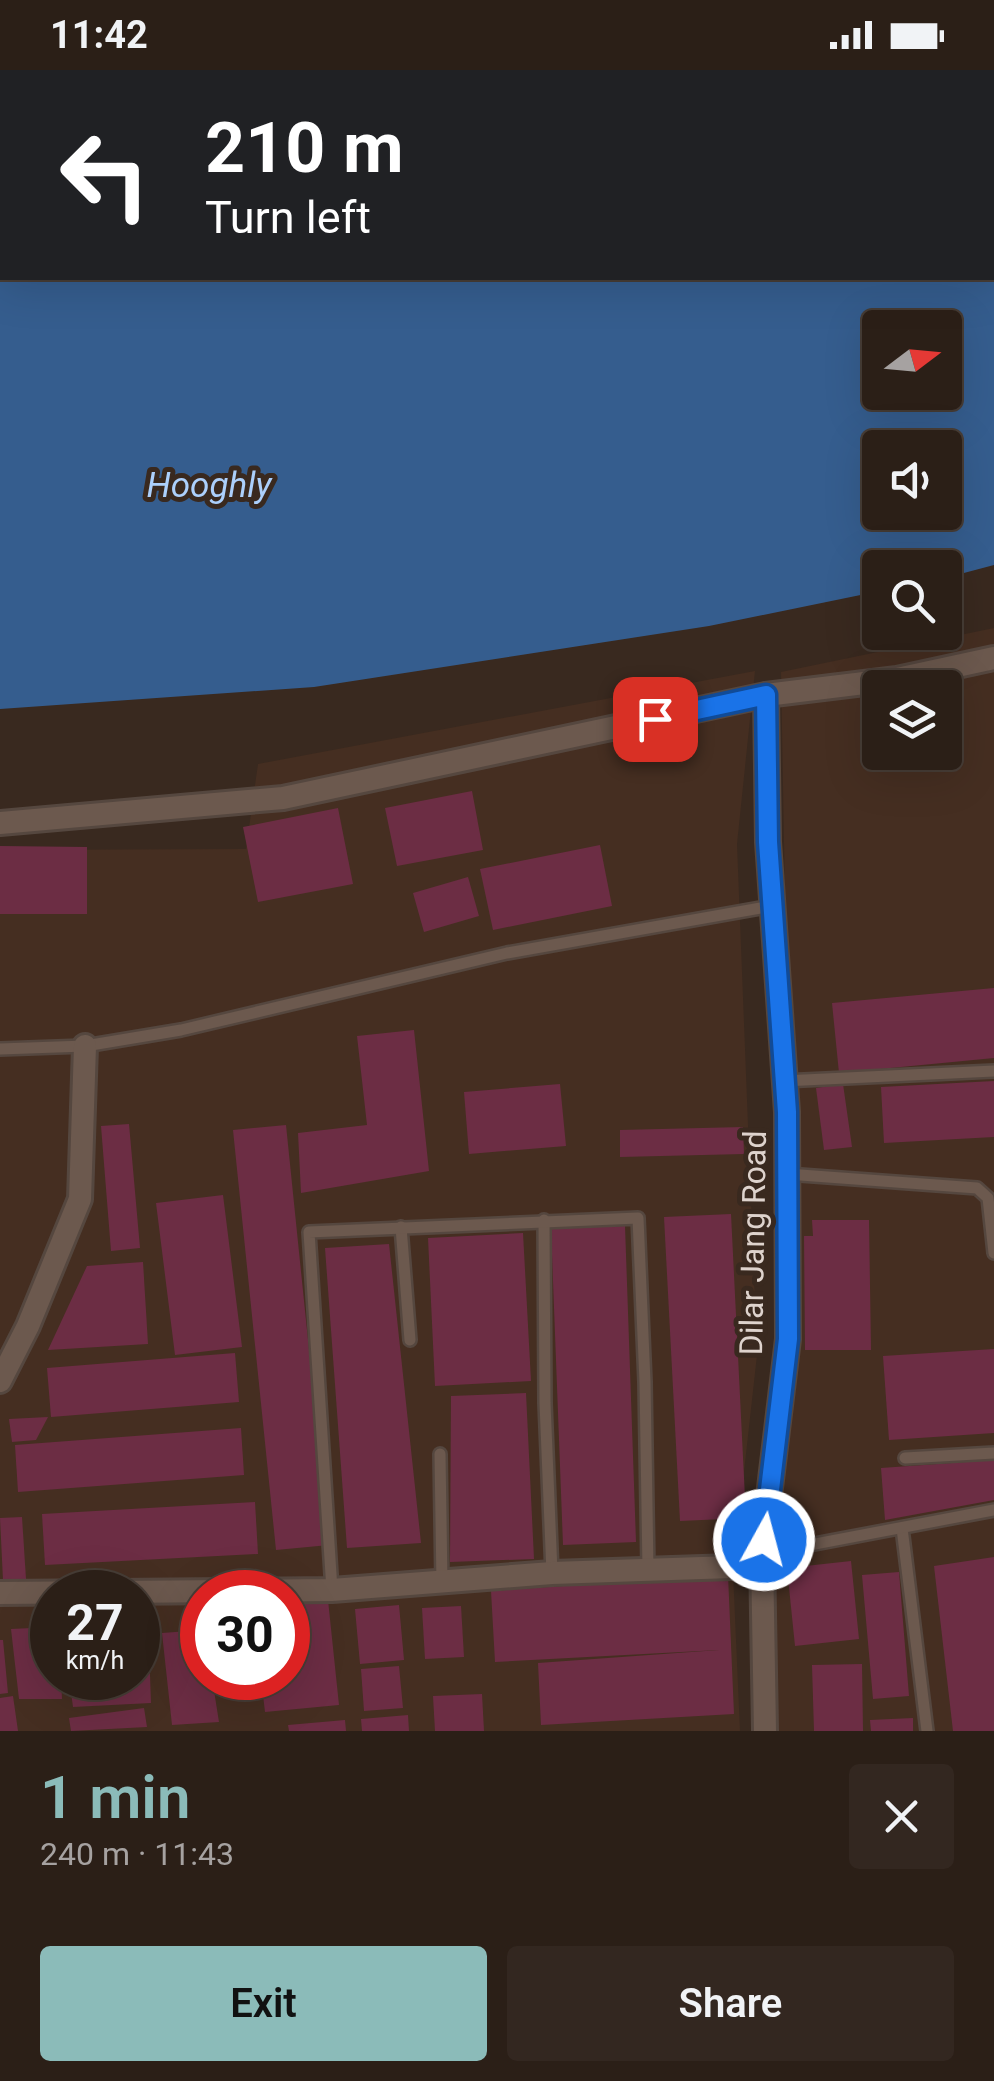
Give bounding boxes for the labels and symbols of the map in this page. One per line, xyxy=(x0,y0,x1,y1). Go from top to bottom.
north arrow xyxy=(862,310,962,410)
water label: Hooghly xyxy=(146,465,273,506)
pin xyxy=(613,677,698,762)
street label: Dilar Jang Road xyxy=(732,1130,774,1356)
position arrow xyxy=(712,1488,816,1592)
speed limit sign: 30 xyxy=(180,1570,310,1700)

